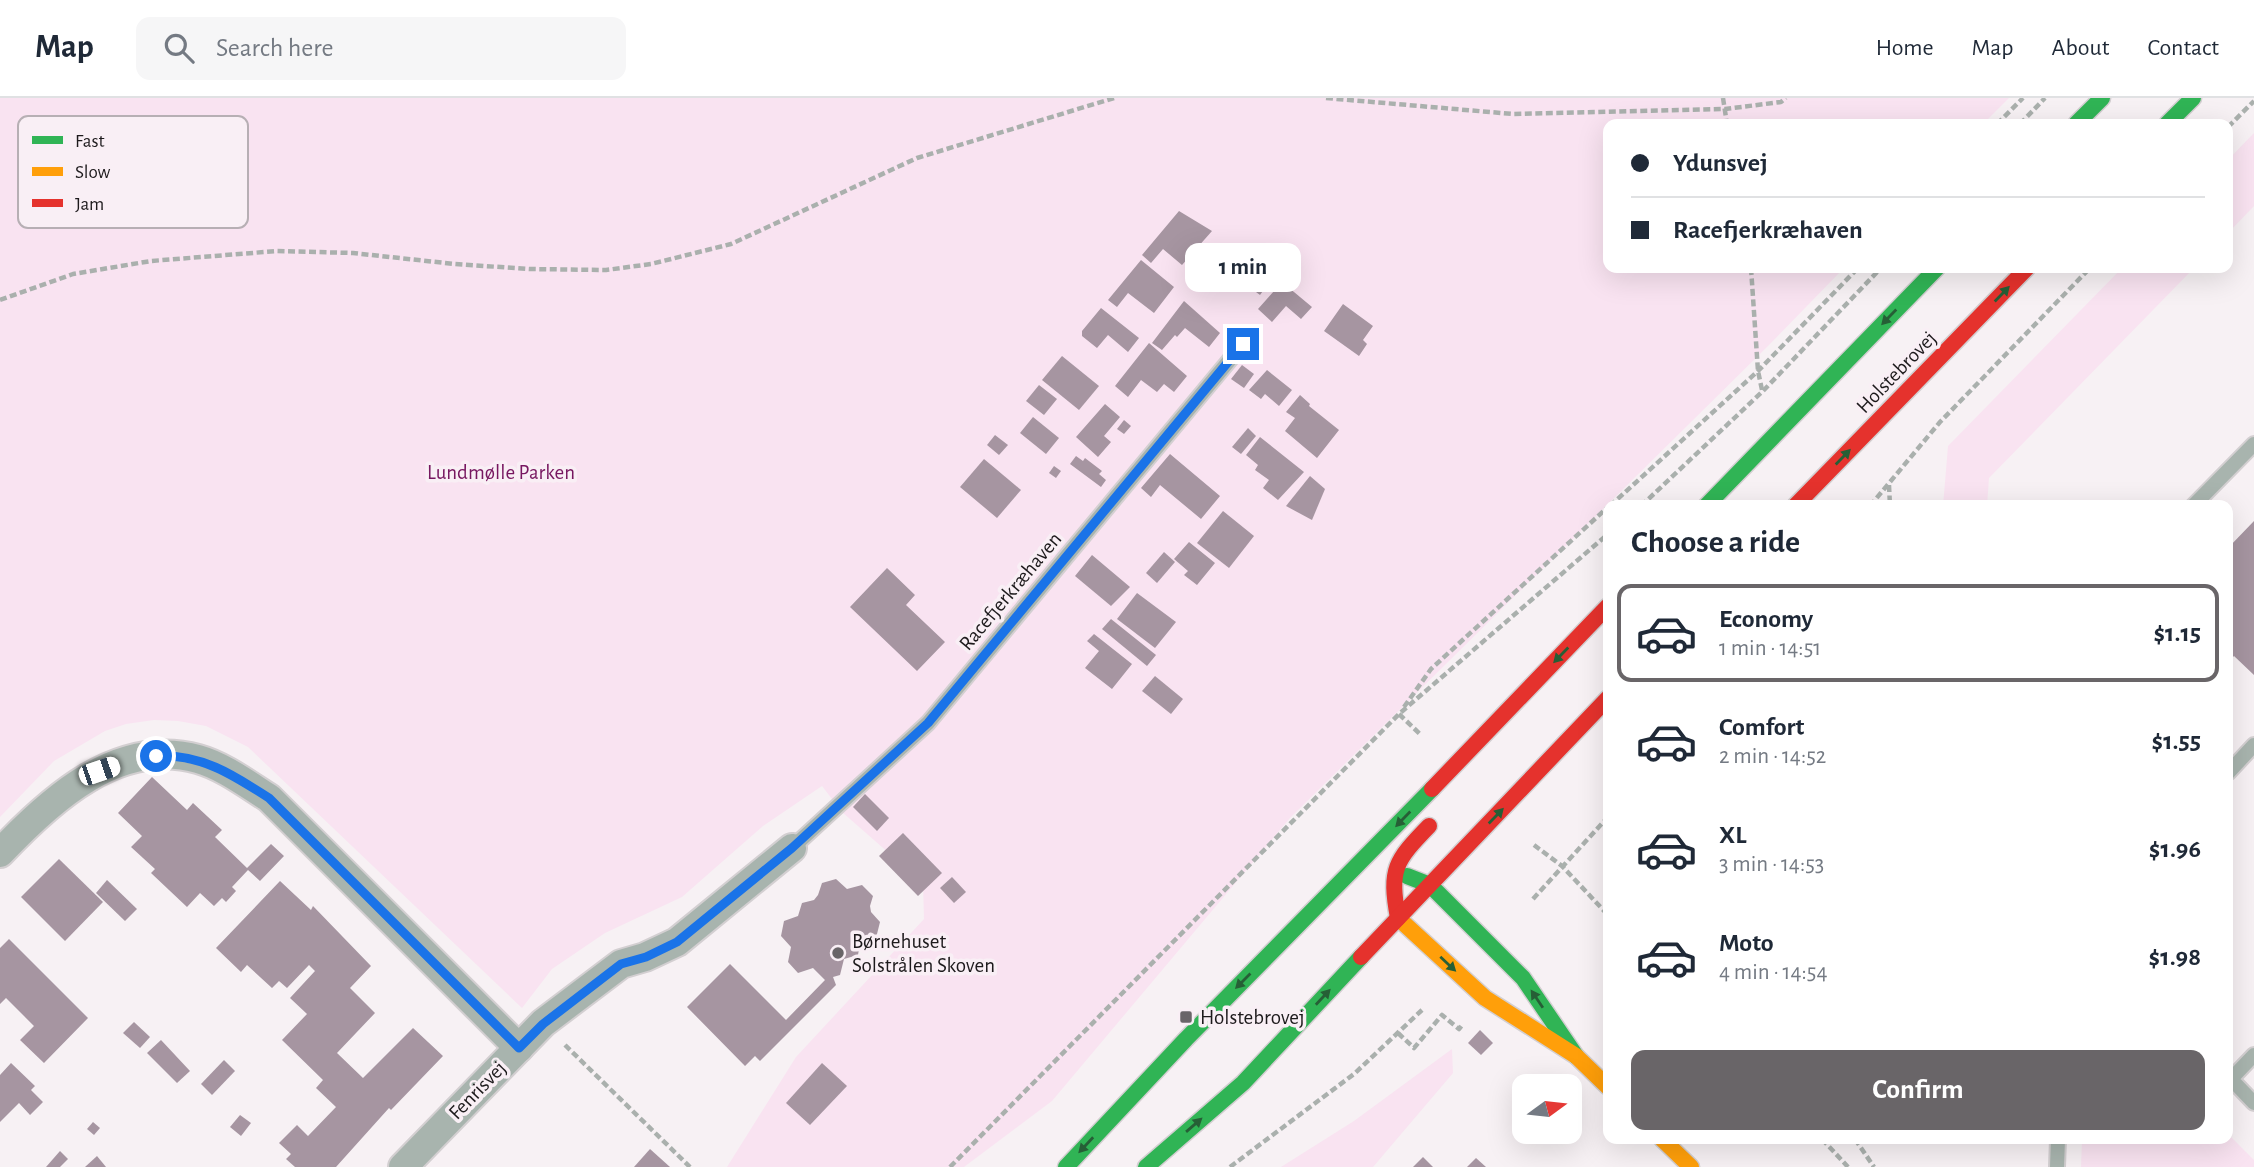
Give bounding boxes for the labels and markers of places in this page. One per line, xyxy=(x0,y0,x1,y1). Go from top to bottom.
place label: Børnehuset Solstrålen Skoven xyxy=(852,931,995,976)
marker: Børnehuset Solstrålen Skoven xyxy=(830,945,846,961)
place label: Holstebrovej xyxy=(1200,1007,1305,1028)
marker: Holstebrovej xyxy=(1178,1009,1194,1025)

